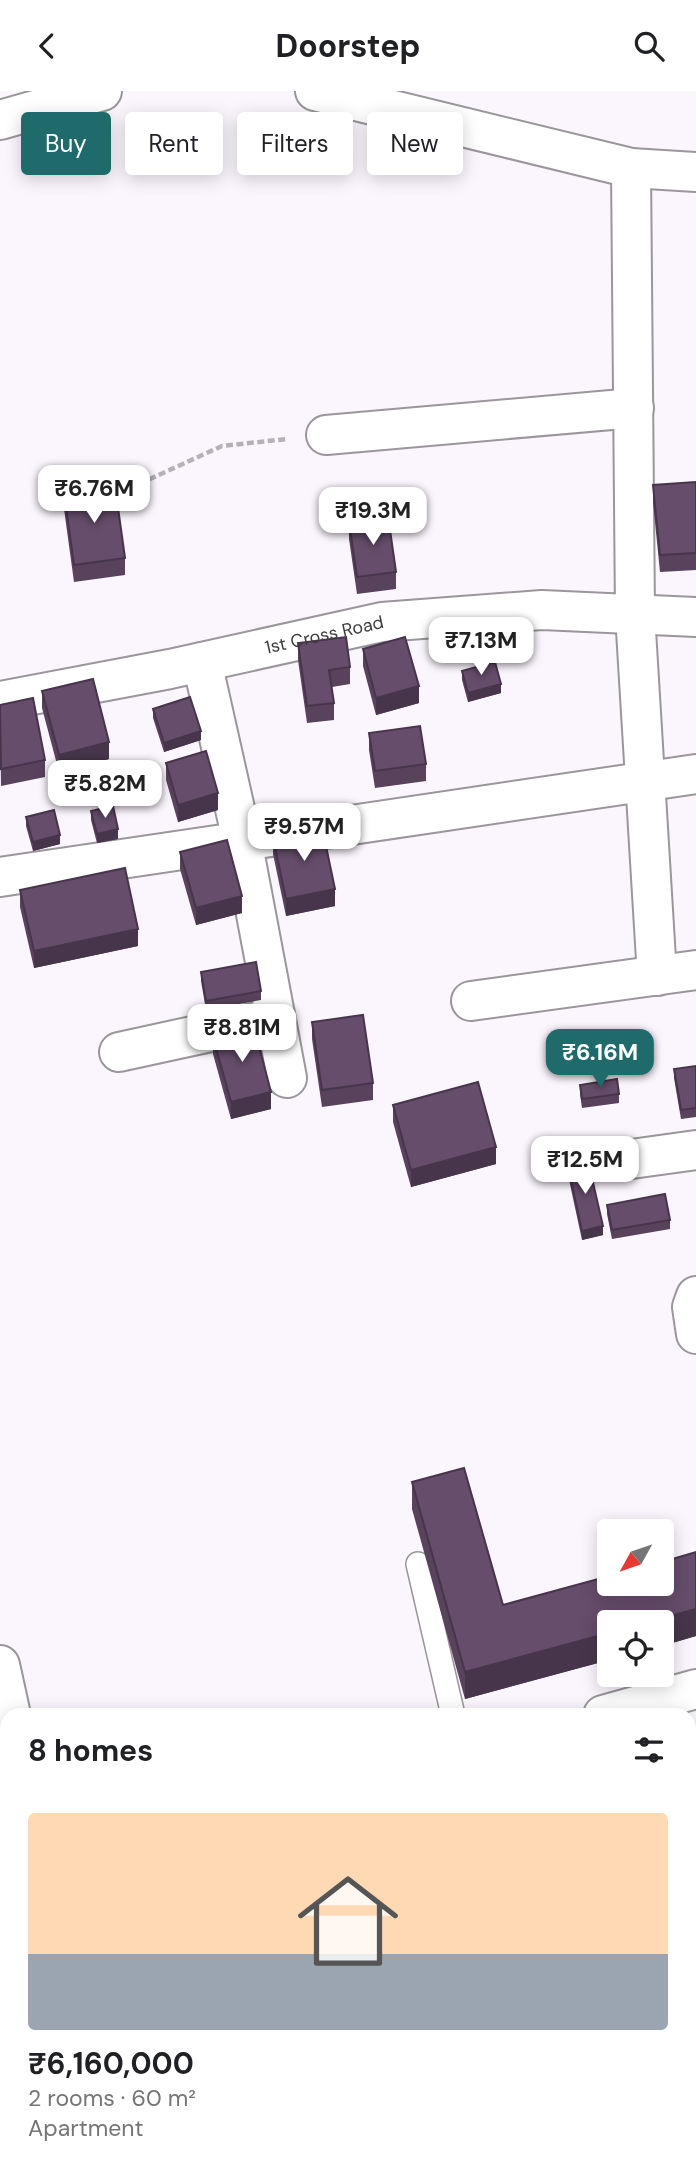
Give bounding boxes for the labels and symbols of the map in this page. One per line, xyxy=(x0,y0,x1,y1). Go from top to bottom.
pin: ₹6.76M xyxy=(37,465,151,525)
pin: ₹19.3M xyxy=(316,487,430,547)
street label: 1st Cross Road xyxy=(263,610,386,660)
pin: ₹7.13M xyxy=(424,617,538,677)
pin: ₹5.82M xyxy=(48,761,162,820)
pin: ₹9.57M xyxy=(247,803,361,863)
pin: ₹8.81M xyxy=(185,1005,299,1064)
pin: ₹6.16M xyxy=(543,1030,657,1089)
pin: ₹12.5M xyxy=(528,1137,642,1196)
north arrow xyxy=(597,1519,674,1596)

